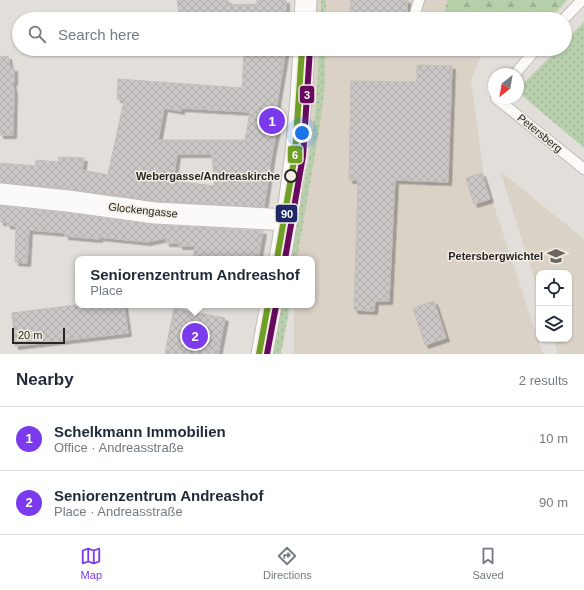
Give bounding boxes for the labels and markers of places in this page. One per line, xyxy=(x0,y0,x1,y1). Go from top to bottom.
pin: 1 xyxy=(259,106,285,136)
marker: Webergasse/Andreaskirche xyxy=(284,169,298,183)
place label: Webergasse/Andreaskirche xyxy=(136,170,280,182)
school or university icon: Petersbergwichtel xyxy=(546,246,566,266)
place label: Petersbergwichtel xyxy=(448,250,543,262)
pin: 2 xyxy=(182,321,208,351)

